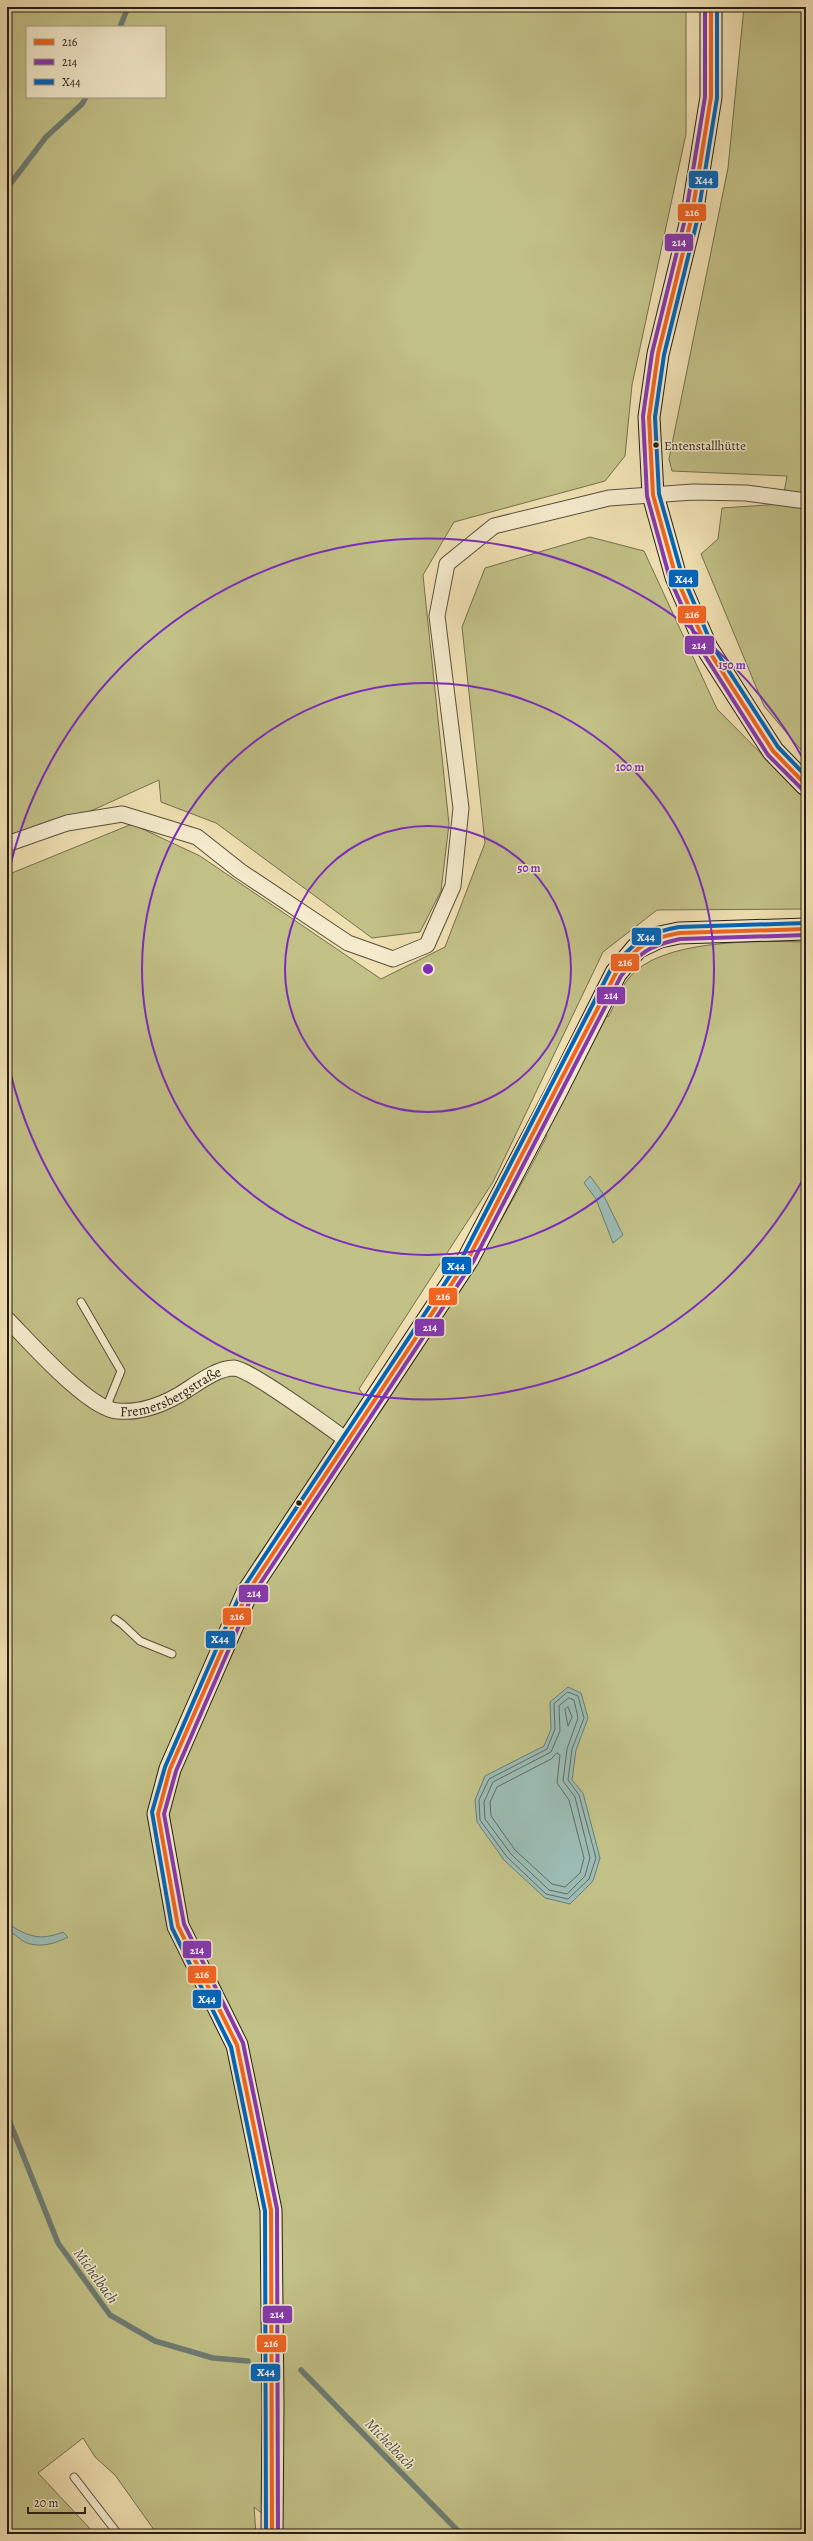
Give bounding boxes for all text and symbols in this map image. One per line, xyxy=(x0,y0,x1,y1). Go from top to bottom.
legend xyxy=(26,26,166,98)
text: 216 xyxy=(62,34,78,50)
text: 214 xyxy=(62,54,78,70)
text: X44 xyxy=(62,74,81,90)
line badge: X44 xyxy=(688,170,719,189)
text: X44 xyxy=(695,173,713,188)
line badge: 216 xyxy=(677,203,707,222)
text: 216 xyxy=(685,205,699,220)
line badge: 214 xyxy=(664,233,694,252)
text: 214 xyxy=(672,235,686,250)
place label: Entenstallhütte xyxy=(664,437,746,454)
marker: Entenstallhütte xyxy=(651,440,661,450)
line badge: X44 xyxy=(668,569,699,588)
text: X44 xyxy=(675,572,693,587)
line badge: 216 xyxy=(677,605,707,624)
text: 216 xyxy=(685,607,699,622)
line badge: 214 xyxy=(684,635,715,655)
text: 214 xyxy=(692,638,706,653)
text: 150 m xyxy=(718,657,746,673)
text: 100 m xyxy=(616,759,644,775)
text: 50 m xyxy=(517,860,541,876)
line badge: X44 xyxy=(631,927,662,946)
text: X44 xyxy=(637,930,655,945)
line badge: 216 xyxy=(610,953,640,972)
text: 216 xyxy=(618,955,632,970)
centre of rings xyxy=(421,962,435,976)
line badge: 214 xyxy=(596,986,626,1005)
text: 214 xyxy=(604,988,618,1003)
line badge: X44 xyxy=(441,1256,472,1275)
text: X44 xyxy=(447,1259,465,1274)
line badge: 216 xyxy=(428,1287,458,1306)
text: 216 xyxy=(436,1289,450,1304)
line badge: 214 xyxy=(414,1318,445,1337)
text: 214 xyxy=(423,1320,437,1335)
street label: Fremersbergstraße xyxy=(120,1362,224,1421)
unlabelled marker xyxy=(294,1498,304,1508)
line badge: 214 xyxy=(238,1584,269,1603)
text: 214 xyxy=(247,1586,261,1601)
line badge: 216 xyxy=(222,1607,252,1626)
text: 216 xyxy=(230,1609,244,1624)
line badge: X44 xyxy=(205,1630,236,1649)
text: X44 xyxy=(211,1632,229,1647)
line badge: 214 xyxy=(182,1940,212,1959)
text: 214 xyxy=(190,1943,204,1958)
line badge: 216 xyxy=(187,1965,217,1984)
text: 216 xyxy=(195,1967,209,1982)
line badge: X44 xyxy=(192,1989,222,2009)
text: X44 xyxy=(198,1992,216,2007)
water label: Michelbach xyxy=(69,2244,123,2308)
line badge: 214 xyxy=(262,2305,293,2324)
text: 214 xyxy=(270,2307,284,2322)
line badge: 216 xyxy=(256,2334,287,2353)
text: 216 xyxy=(264,2336,278,2351)
line badge: X44 xyxy=(250,2363,281,2382)
text: X44 xyxy=(257,2365,275,2380)
water label: Michelbach xyxy=(361,2414,419,2474)
scale bar xyxy=(28,2489,85,2515)
text: 20 m xyxy=(34,2495,58,2511)

